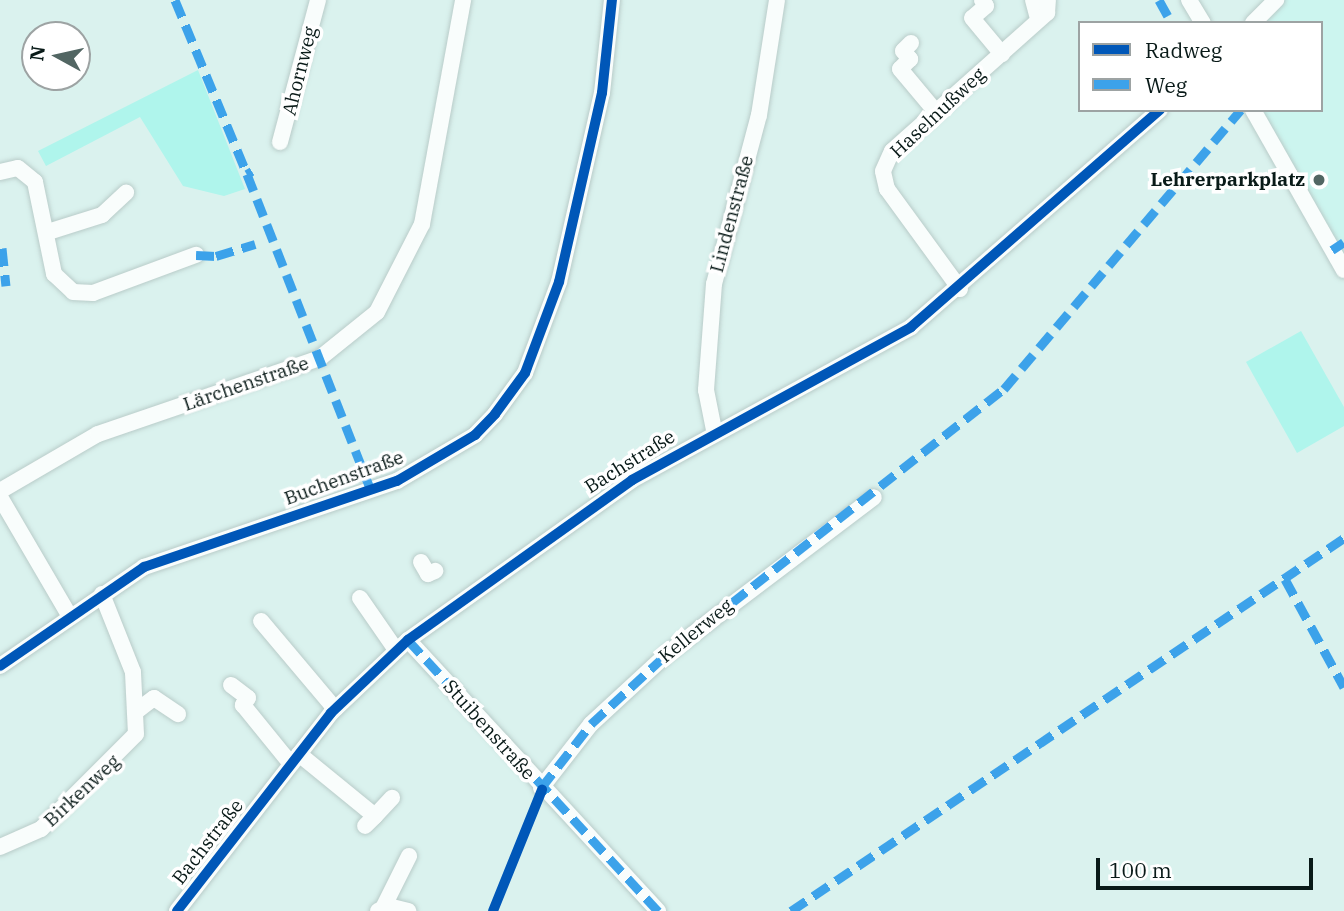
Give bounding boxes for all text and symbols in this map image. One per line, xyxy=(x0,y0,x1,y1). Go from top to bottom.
north arrow xyxy=(21,21,91,91)
legend xyxy=(1078,21,1323,112)
street label: Ahornweg xyxy=(278,24,322,118)
text: Radweg xyxy=(1145,36,1222,64)
text: N xyxy=(24,44,50,62)
street label: Haselnußweg xyxy=(886,63,990,163)
text: Weg xyxy=(1145,71,1187,99)
street label: Lindenstraße xyxy=(705,153,759,275)
place label: Lehrerparkplatz xyxy=(1150,169,1305,191)
marker: Lehrerparkplatz xyxy=(1311,172,1327,188)
street label: Lärchenstraße xyxy=(180,352,312,416)
street label: Bachstraße xyxy=(581,425,679,499)
street label: Buchenstraße xyxy=(281,446,407,510)
street label: Kellerweg xyxy=(654,594,738,668)
street label: Stuibenstraße xyxy=(438,675,540,785)
street label: Birkenweg xyxy=(39,750,125,832)
street label: Bachstraße xyxy=(168,795,248,889)
scale bar xyxy=(1099,844,1316,888)
text: 100 m xyxy=(1109,856,1172,884)

